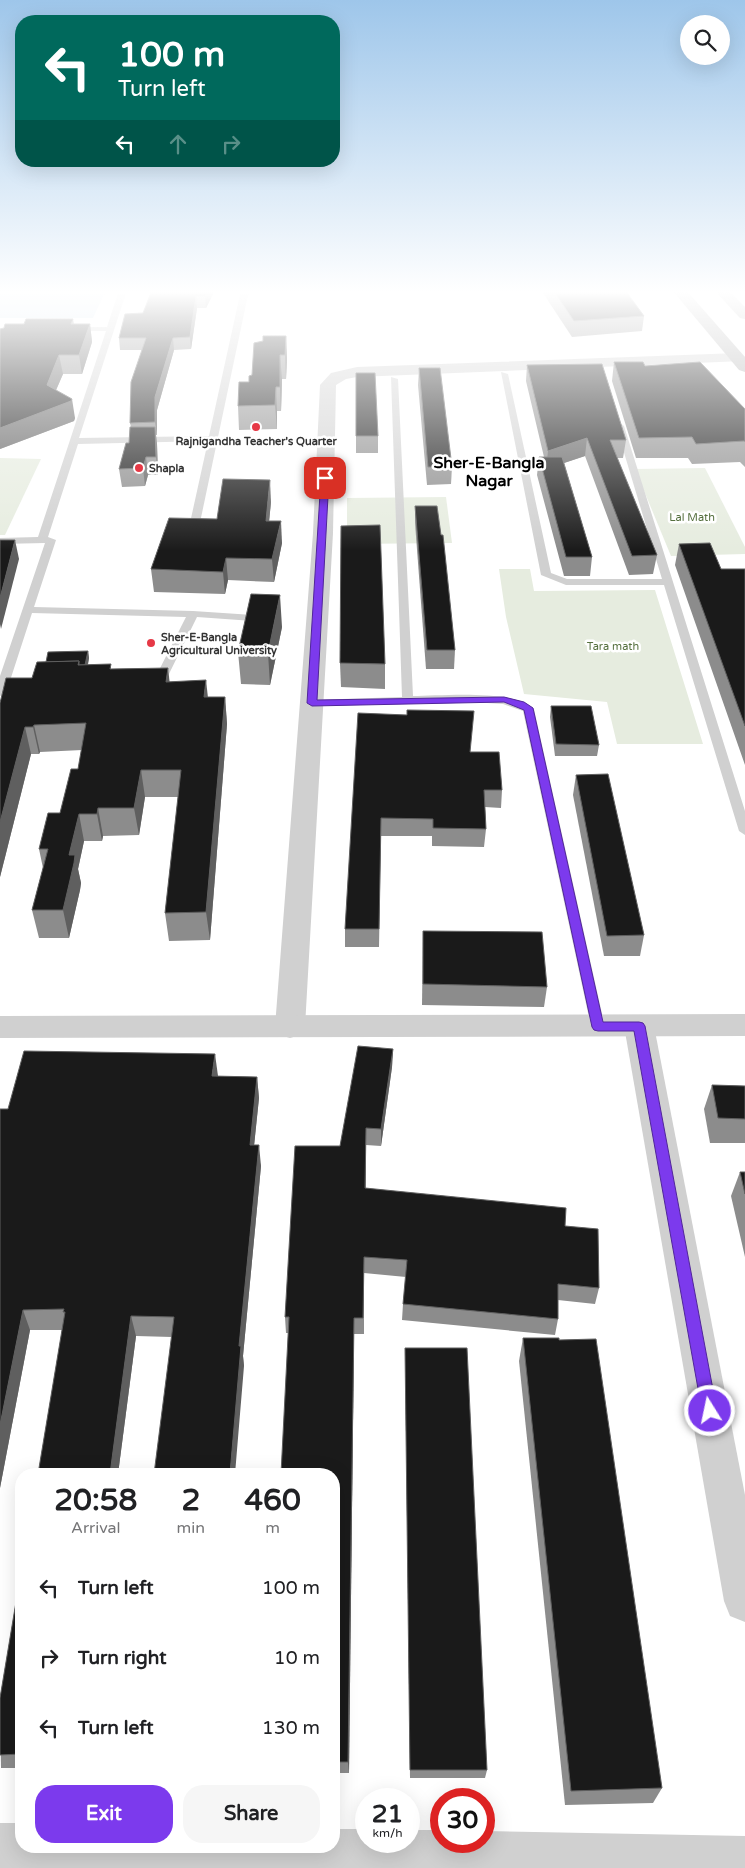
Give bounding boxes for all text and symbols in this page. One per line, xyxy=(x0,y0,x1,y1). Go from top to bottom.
map controls xyxy=(680,15,730,65)
button: search xyxy=(680,15,730,65)
text: 100 m xyxy=(118,34,225,76)
icon: left xyxy=(35,35,100,100)
text: Turn left xyxy=(118,76,206,102)
icon: left xyxy=(111,130,139,158)
icon: ahead xyxy=(164,130,192,158)
icon: right xyxy=(217,130,245,158)
marker: Rajnigandha Teacher's Quarter xyxy=(250,421,262,433)
place label: Rajnigandha Teacher's Quarter xyxy=(175,435,337,449)
district label: Sher-E-Bangla Nagar xyxy=(434,453,544,491)
pin xyxy=(304,457,346,499)
marker: Shapla xyxy=(133,462,145,474)
place label: Shapla xyxy=(149,462,184,476)
icon: arrive xyxy=(311,464,339,492)
park label: Lal Math xyxy=(669,511,715,524)
place label: Sher-E-Bangla Agricultural University xyxy=(161,631,277,658)
marker: Sher-E-Bangla Agricultural University xyxy=(145,637,157,649)
park label: Tara math xyxy=(587,640,639,653)
position arrow xyxy=(683,1384,735,1436)
text: 20:58 xyxy=(54,1482,137,1519)
text: 2 xyxy=(181,1482,200,1519)
text: 460 xyxy=(244,1482,301,1519)
text: Arrival xyxy=(71,1518,121,1538)
text: min xyxy=(177,1518,205,1538)
text: m xyxy=(265,1518,280,1538)
icon: left xyxy=(35,1574,63,1602)
text: Turn left xyxy=(78,1577,154,1599)
text: 100 m xyxy=(262,1577,320,1599)
icon: right xyxy=(35,1644,63,1672)
text: Turn right xyxy=(78,1647,166,1669)
text: 10 m xyxy=(274,1647,320,1669)
icon: left xyxy=(35,1714,63,1742)
text: Turn left xyxy=(78,1717,154,1739)
text: 130 m xyxy=(262,1717,320,1739)
button: Exit xyxy=(35,1785,173,1843)
button: Share xyxy=(183,1785,320,1843)
speed limit sign: 30 xyxy=(430,1788,495,1853)
text: 21 xyxy=(372,1799,403,1829)
text: km/h xyxy=(372,1826,403,1840)

